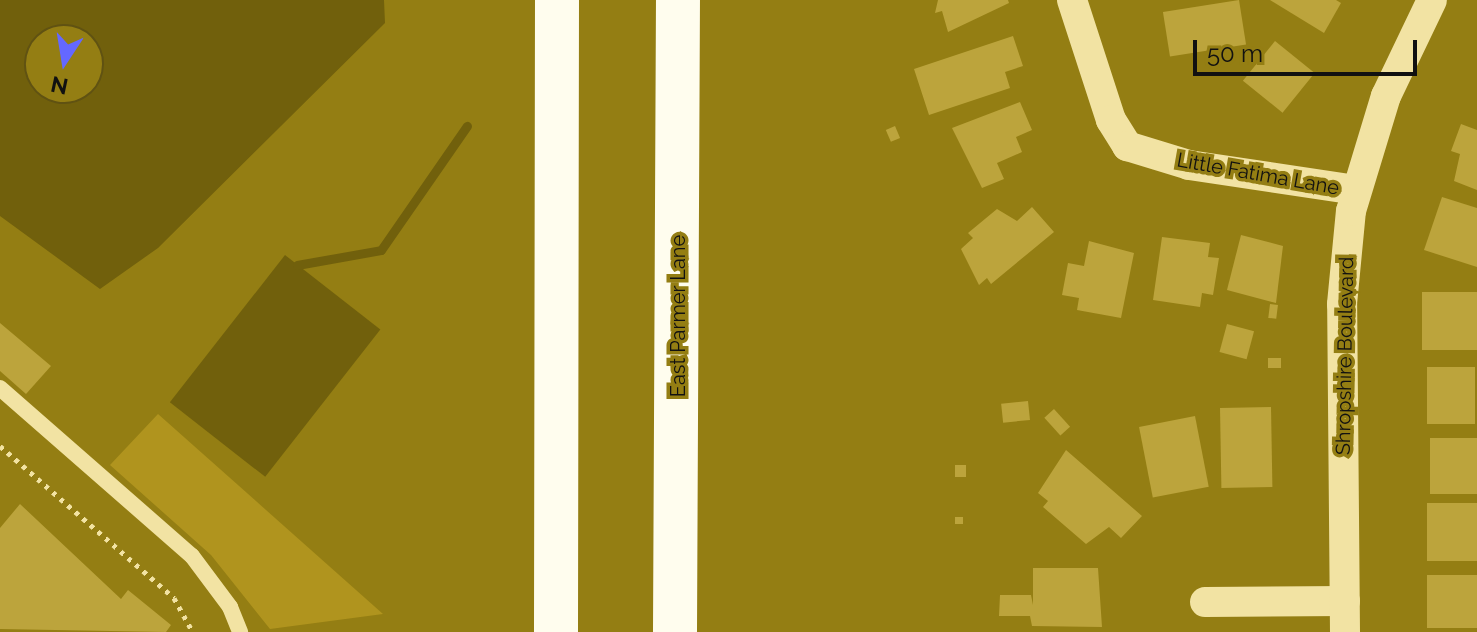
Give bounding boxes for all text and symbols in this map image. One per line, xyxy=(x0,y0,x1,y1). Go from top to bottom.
north arrow xyxy=(24,24,104,104)
scale bar xyxy=(1197,24,1421,74)
text: 50 m xyxy=(1207,39,1263,68)
text: N xyxy=(49,71,70,100)
street label: Little Fatima Lane xyxy=(1175,148,1341,200)
street label: East Parmer Lane xyxy=(666,235,690,397)
street label: Shropshire Boulevard xyxy=(1331,257,1359,455)

